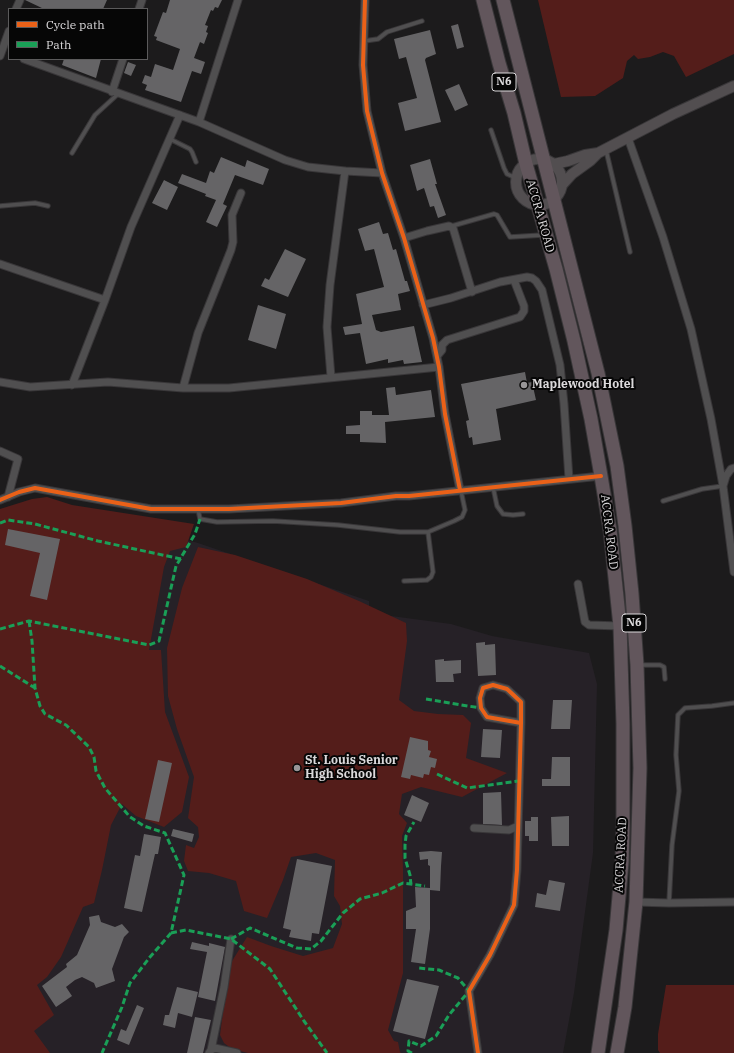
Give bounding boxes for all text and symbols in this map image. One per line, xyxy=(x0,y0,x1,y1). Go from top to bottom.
legend xyxy=(8,8,148,60)
text: Cycle path xyxy=(46,17,105,32)
text: Path xyxy=(46,37,71,52)
road number: N6 xyxy=(492,73,516,91)
street label: ACCRA ROAD xyxy=(523,178,557,254)
place label: Maplewood Hotel xyxy=(532,378,634,392)
marker: Maplewood Hotel xyxy=(519,380,529,390)
street label: ACCRA ROAD xyxy=(597,494,621,570)
road number: N6 xyxy=(622,614,646,632)
place label: St. Louis Senior High School xyxy=(305,754,398,782)
marker: St. Louis Senior High School xyxy=(292,763,302,773)
street label: ACCRA ROAD xyxy=(612,817,630,893)

